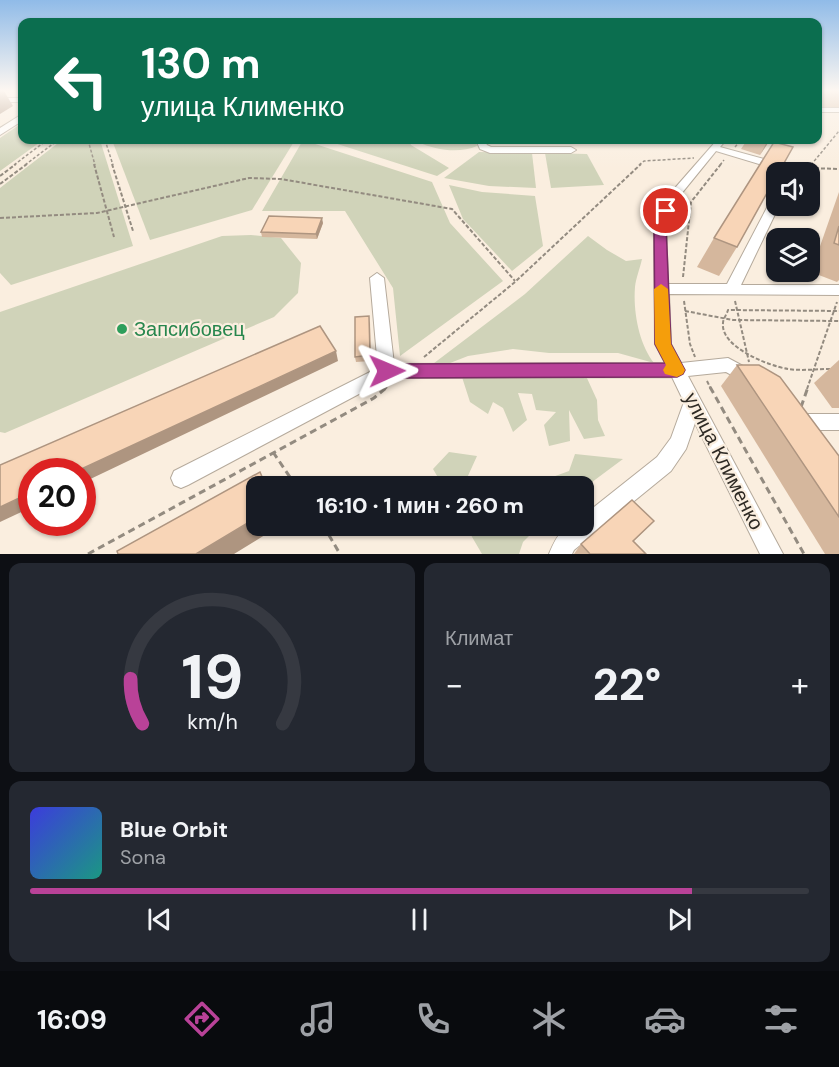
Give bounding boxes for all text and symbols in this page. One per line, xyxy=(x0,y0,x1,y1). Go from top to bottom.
text: 130 m xyxy=(141,36,261,91)
icon: left xyxy=(42,42,120,120)
text: улица Клименко xyxy=(141,89,345,124)
map controls xyxy=(766,162,820,282)
button: sound xyxy=(766,162,820,216)
pin xyxy=(640,185,691,236)
icon: arrive xyxy=(649,194,682,227)
button: layers xyxy=(766,228,820,282)
place label: Запсибовец xyxy=(134,316,245,342)
marker: Запсибовец xyxy=(115,322,129,336)
position arrow xyxy=(355,339,419,403)
street label: улица Клименко xyxy=(678,388,770,534)
speed limit sign: 20 xyxy=(18,458,96,536)
text: 16:10 · 1 мин · 260 m xyxy=(316,491,524,520)
text: Климат xyxy=(445,625,513,651)
text: 19 xyxy=(181,636,243,717)
text: 22° xyxy=(593,655,661,714)
text: − xyxy=(445,663,463,706)
text: + xyxy=(791,663,809,706)
text: km/h xyxy=(187,709,237,737)
text: Blue Orbit xyxy=(120,815,228,844)
text: Sona xyxy=(120,844,166,870)
icon: previous xyxy=(143,903,176,936)
icon: pause xyxy=(403,903,436,936)
icon: next xyxy=(663,903,696,936)
icon: directions xyxy=(181,998,223,1040)
icon: music xyxy=(297,998,339,1040)
icon: phone xyxy=(412,998,454,1040)
icon: climate xyxy=(528,998,570,1040)
icon: car xyxy=(644,998,686,1040)
icon: filters xyxy=(760,998,802,1040)
text: 16:09 xyxy=(37,1002,107,1037)

